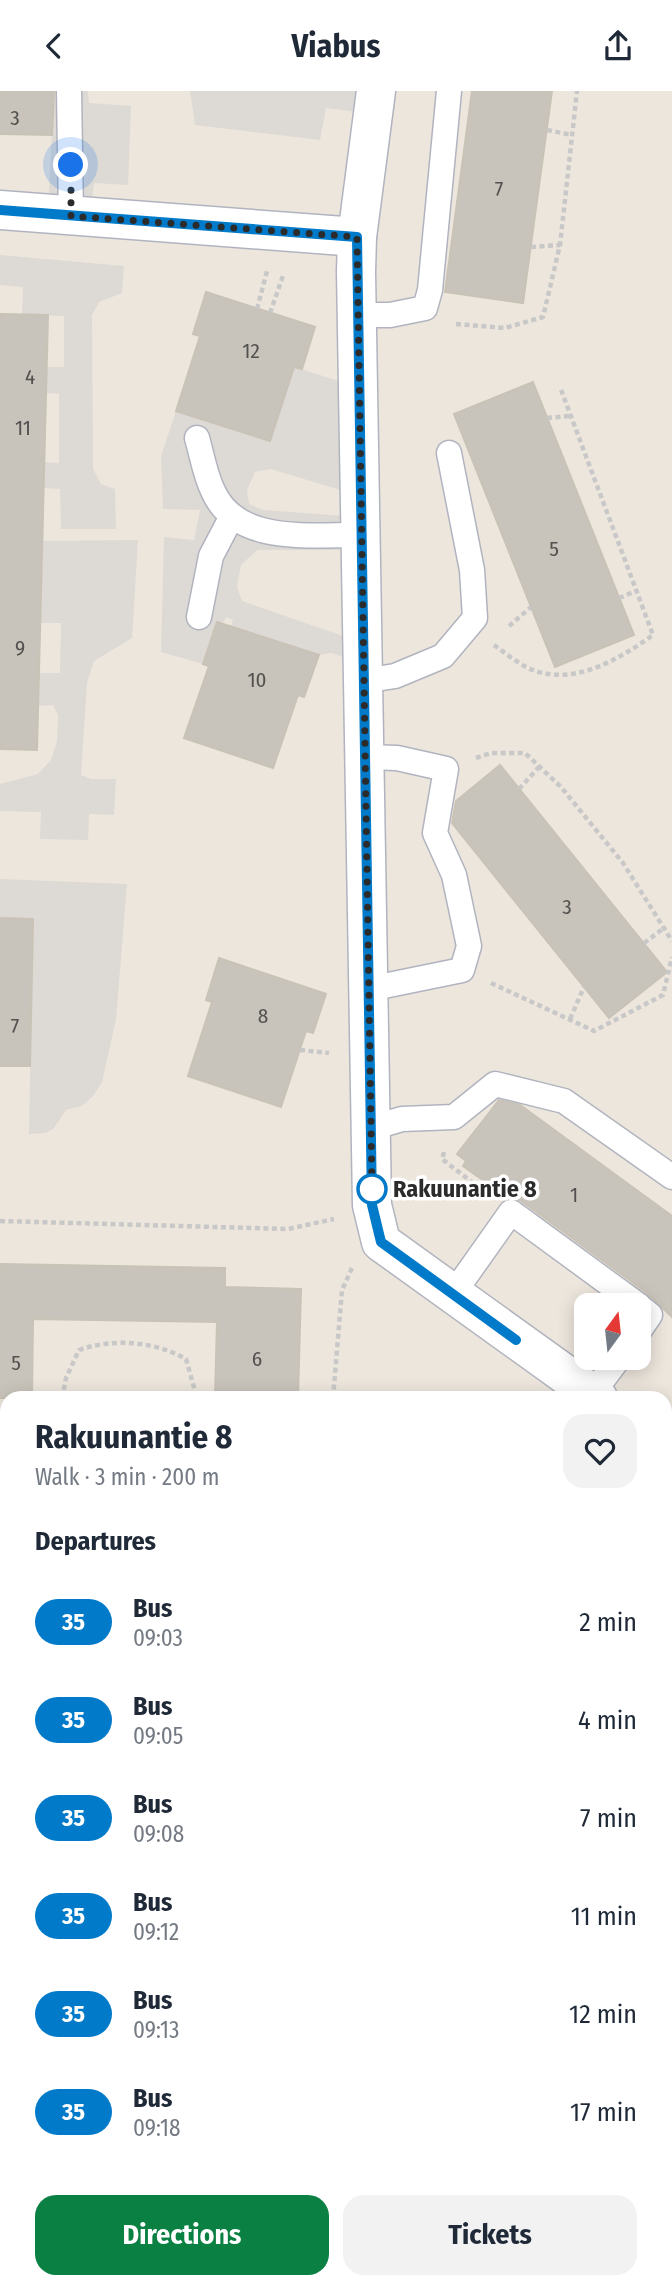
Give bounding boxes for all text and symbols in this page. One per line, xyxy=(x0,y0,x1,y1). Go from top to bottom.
icon: back xyxy=(35,27,73,65)
text: Viabus xyxy=(292,27,381,65)
icon: share xyxy=(599,27,637,65)
house number: 3 xyxy=(10,105,20,131)
your location xyxy=(53,147,88,182)
house number: 7 xyxy=(495,176,503,202)
house number: 12 xyxy=(242,338,260,364)
house number: 4 xyxy=(25,364,35,390)
house number: 11 xyxy=(15,415,31,441)
house number: 5 xyxy=(549,536,559,562)
house number: 9 xyxy=(15,635,25,661)
house number: 10 xyxy=(247,667,267,693)
house number: 3 xyxy=(562,894,572,920)
house number: 8 xyxy=(258,1003,268,1029)
house number: 7 xyxy=(11,1013,19,1039)
marker: Rakuunantie 8 xyxy=(357,1174,387,1204)
place label: Rakuunantie 8 xyxy=(393,1175,537,1203)
house number: 1 xyxy=(570,1182,578,1208)
north arrow xyxy=(574,1293,651,1370)
map controls xyxy=(574,1293,651,1370)
house number: 6 xyxy=(252,1346,262,1372)
house number: 5 xyxy=(11,1350,21,1376)
button: heart xyxy=(563,1414,637,1488)
text: Rakuunantie 8 xyxy=(35,1417,233,1457)
text: Walk · 3 min · 200 m xyxy=(35,1463,219,1491)
text: Departures xyxy=(35,1526,156,1557)
text: Bus xyxy=(133,1593,172,1624)
text: 2 min xyxy=(579,1607,637,1638)
text: 35 xyxy=(62,1608,85,1636)
text: 09:03 xyxy=(133,1624,183,1652)
text: Bus xyxy=(133,1691,172,1722)
text: 4 min xyxy=(578,1705,637,1736)
text: 35 xyxy=(62,1706,85,1734)
text: 09:05 xyxy=(133,1722,183,1750)
text: Bus xyxy=(133,1789,172,1820)
text: 7 min xyxy=(580,1803,637,1834)
text: 35 xyxy=(62,1804,85,1832)
text: 09:08 xyxy=(133,1820,184,1848)
text: Bus xyxy=(133,1887,172,1918)
text: 11 min xyxy=(571,1901,637,1932)
text: 35 xyxy=(62,1902,85,1930)
text: 09:12 xyxy=(133,1918,179,1946)
text: Bus xyxy=(133,1985,172,2016)
text: 12 min xyxy=(569,1999,637,2030)
text: 35 xyxy=(62,2000,85,2028)
text: 09:13 xyxy=(133,2016,179,2044)
text: Bus xyxy=(133,2083,172,2114)
text: 17 min xyxy=(570,2097,637,2128)
text: 35 xyxy=(62,2098,85,2126)
text: 09:18 xyxy=(133,2114,180,2142)
button: Directions xyxy=(35,2195,329,2275)
button: Tickets xyxy=(343,2195,637,2275)

